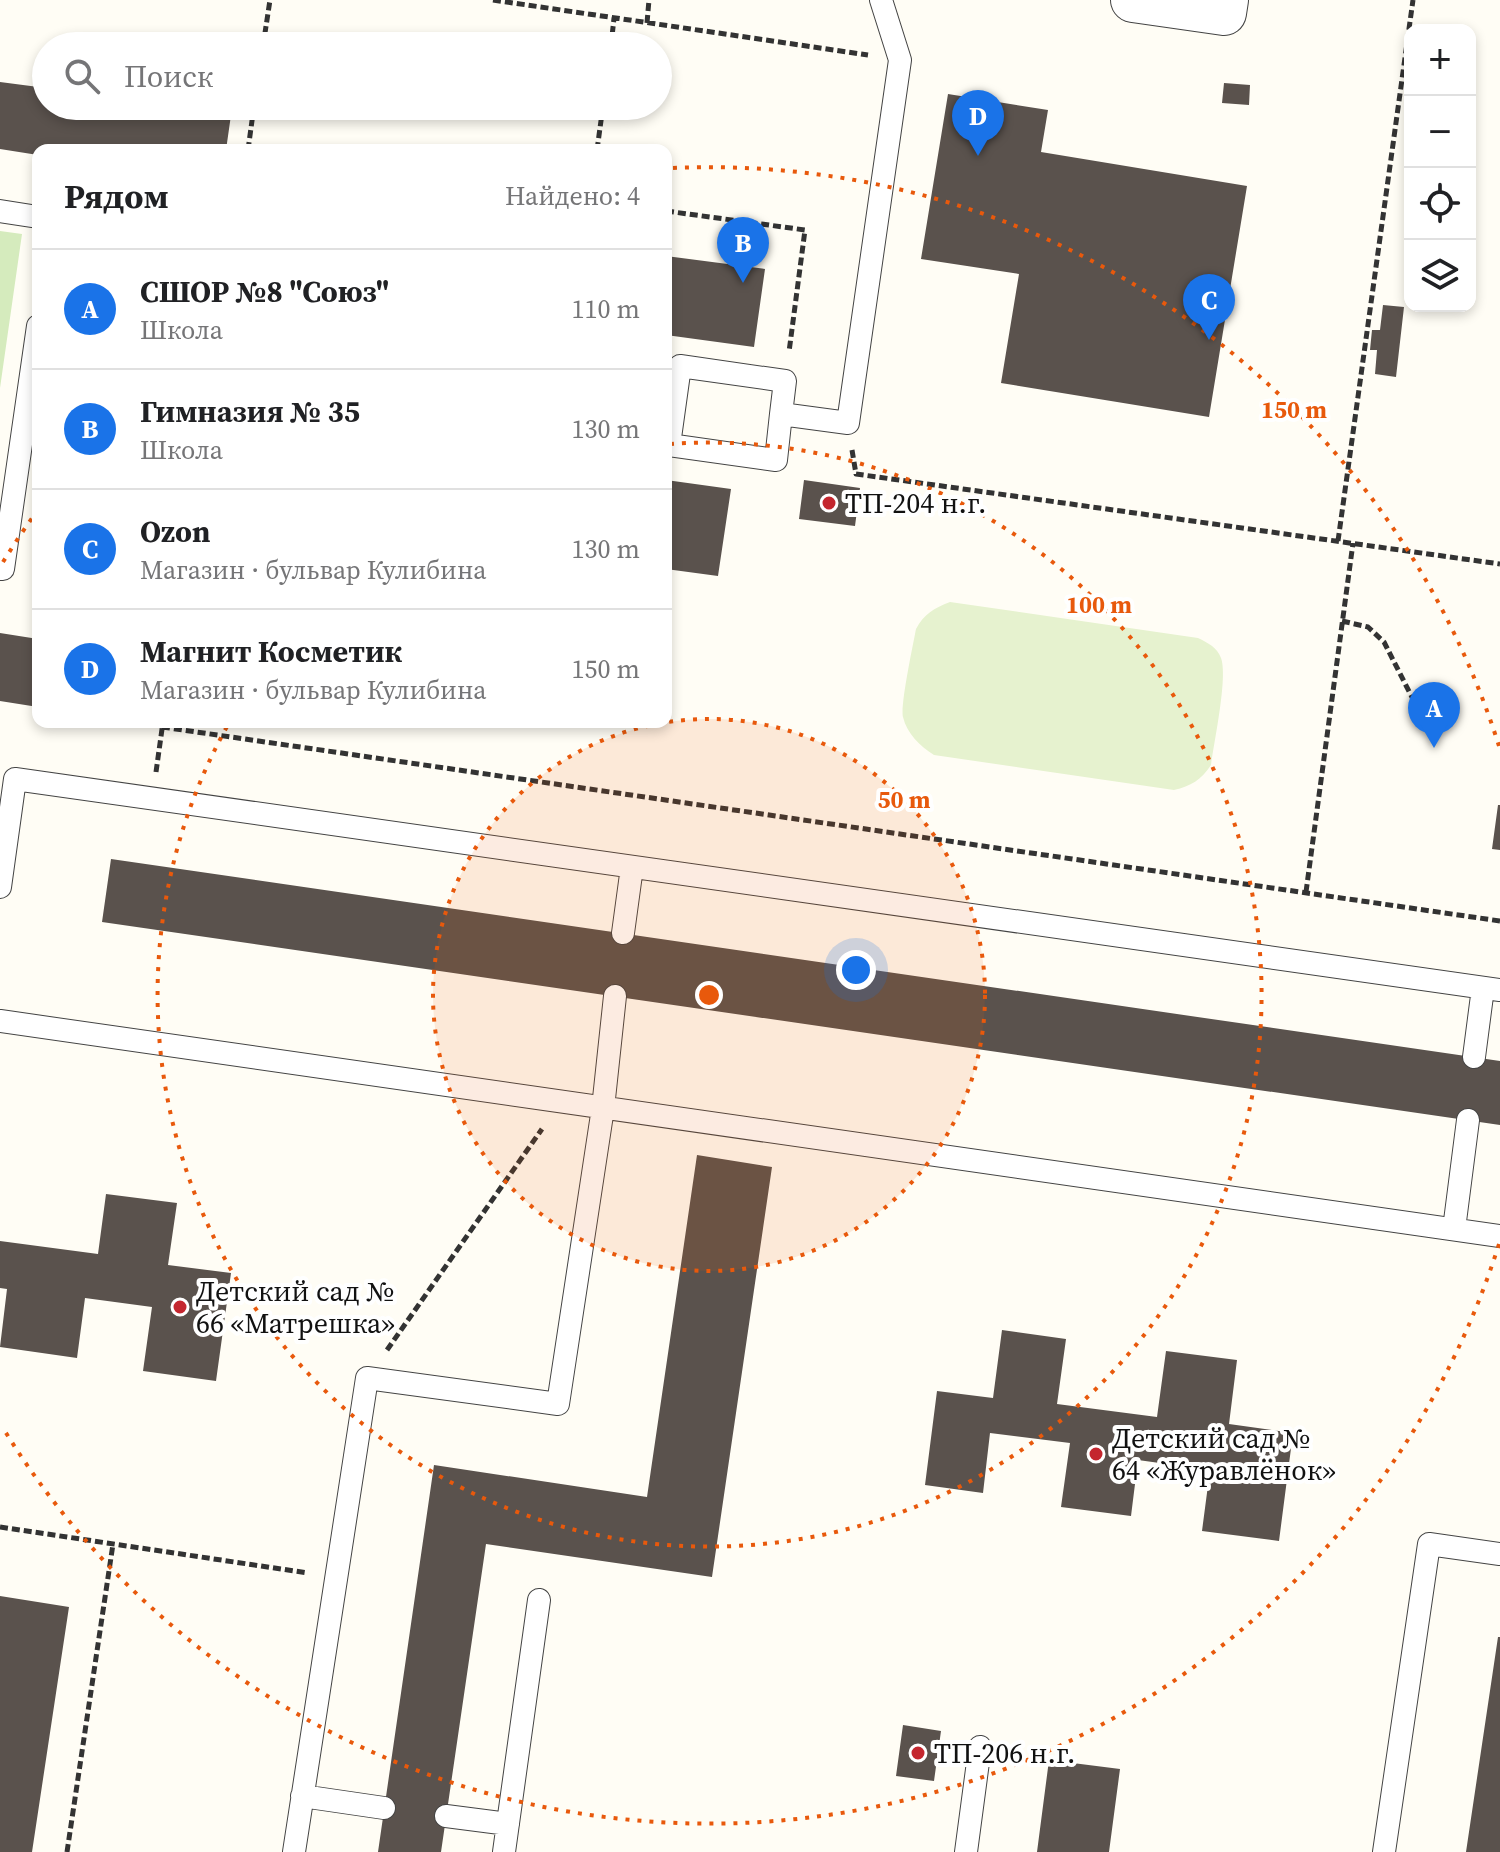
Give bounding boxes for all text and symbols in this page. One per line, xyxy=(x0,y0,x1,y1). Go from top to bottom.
map controls xyxy=(1404,24,1476,312)
button: + xyxy=(1404,24,1476,96)
search box xyxy=(32,32,672,120)
icon: search xyxy=(60,54,104,98)
text: Поиск xyxy=(124,56,213,97)
pin: D xyxy=(952,90,1004,156)
button: − xyxy=(1404,96,1476,168)
button: locate xyxy=(1404,168,1476,240)
text: Рядом xyxy=(64,173,169,219)
text: Найдено: 4 xyxy=(505,178,640,214)
pin: B xyxy=(717,217,769,283)
button: layers xyxy=(1404,240,1476,312)
text: СШОР №8 "Союз" xyxy=(140,271,389,312)
pin: C xyxy=(1183,274,1235,340)
text: A xyxy=(81,291,99,327)
text: 110 m xyxy=(572,291,640,327)
text: Школа xyxy=(140,312,223,348)
text: Гимназия № 35 xyxy=(140,391,360,432)
text: 150 m xyxy=(1261,393,1327,426)
text: B xyxy=(82,411,98,447)
text: 130 m xyxy=(572,411,640,447)
text: Школа xyxy=(140,432,223,468)
place label: ТП-204 н.г. xyxy=(845,484,987,522)
marker: ТП-204 н.г. xyxy=(820,494,838,512)
text: Ozon xyxy=(140,511,210,552)
text: C xyxy=(82,531,98,567)
text: 130 m xyxy=(572,531,640,567)
text: Магазин · бульвар Кулибина xyxy=(140,552,487,588)
text: 100 m xyxy=(1066,588,1132,621)
text: Магнит Косметик xyxy=(140,631,402,672)
text: D xyxy=(81,651,99,687)
text: 150 m xyxy=(572,651,640,687)
text: Магазин · бульвар Кулибина xyxy=(140,672,487,708)
pin: A xyxy=(1408,682,1460,748)
text: 50 m xyxy=(878,783,931,816)
your location xyxy=(836,950,876,990)
centre of rings xyxy=(695,981,723,1009)
place label: Детский сад № 66 «Матрешка» xyxy=(196,1272,395,1342)
marker: Детский сад № 66 «Матрешка» xyxy=(171,1298,189,1316)
place label: Детский сад № 64 «Журавлёнок» xyxy=(1112,1419,1336,1489)
marker: Детский сад № 64 «Журавлёнок» xyxy=(1087,1445,1105,1463)
place label: ТП-206 н.г. xyxy=(934,1734,1076,1772)
marker: ТП-206 н.г. xyxy=(909,1744,927,1762)

